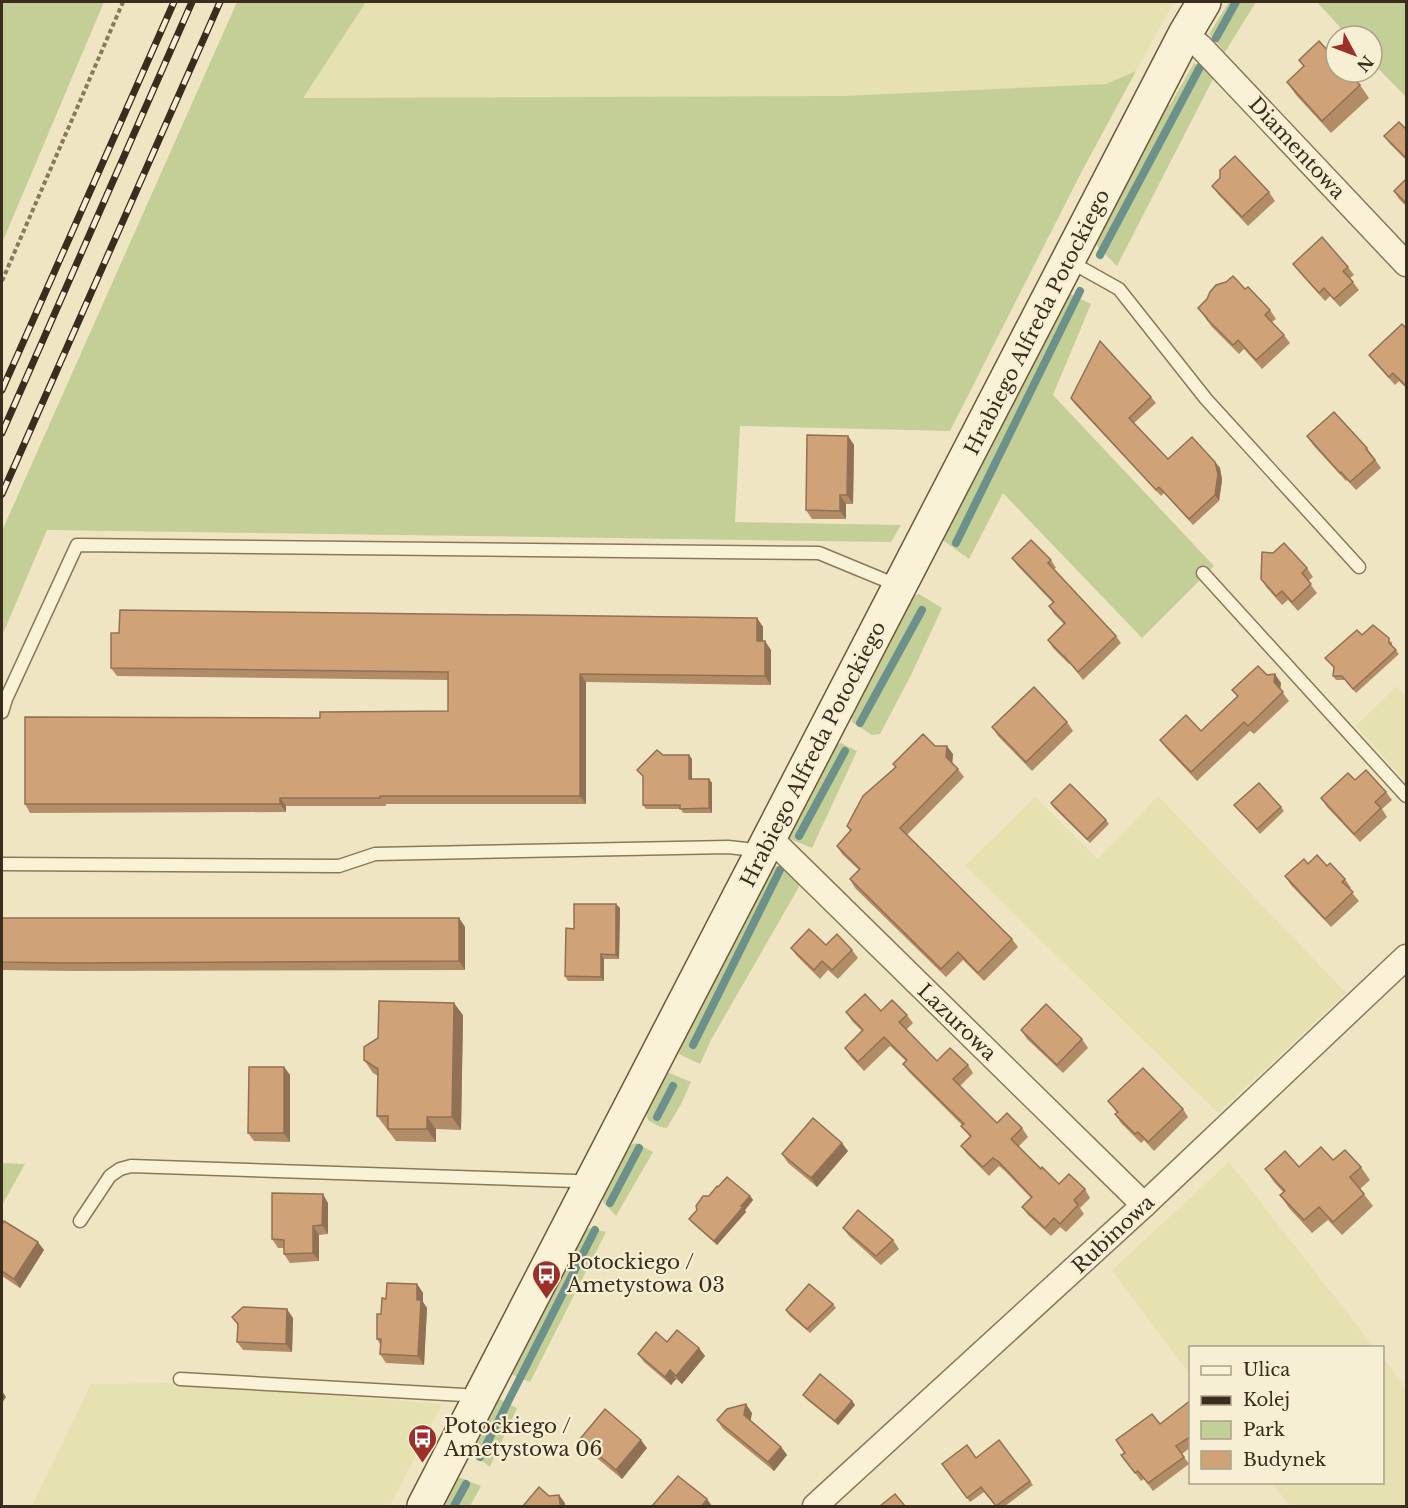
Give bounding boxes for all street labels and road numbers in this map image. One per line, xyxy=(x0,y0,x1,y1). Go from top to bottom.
street label: Diamentowa xyxy=(1244,92,1351,205)
street label: Hrabiego Alfreda Potockiego xyxy=(959,185,1115,459)
street label: Hrabiego Alfreda Potockiego xyxy=(735,617,891,891)
street label: Lazurowa xyxy=(913,979,1002,1066)
street label: Rubinowa xyxy=(1067,1189,1160,1278)

